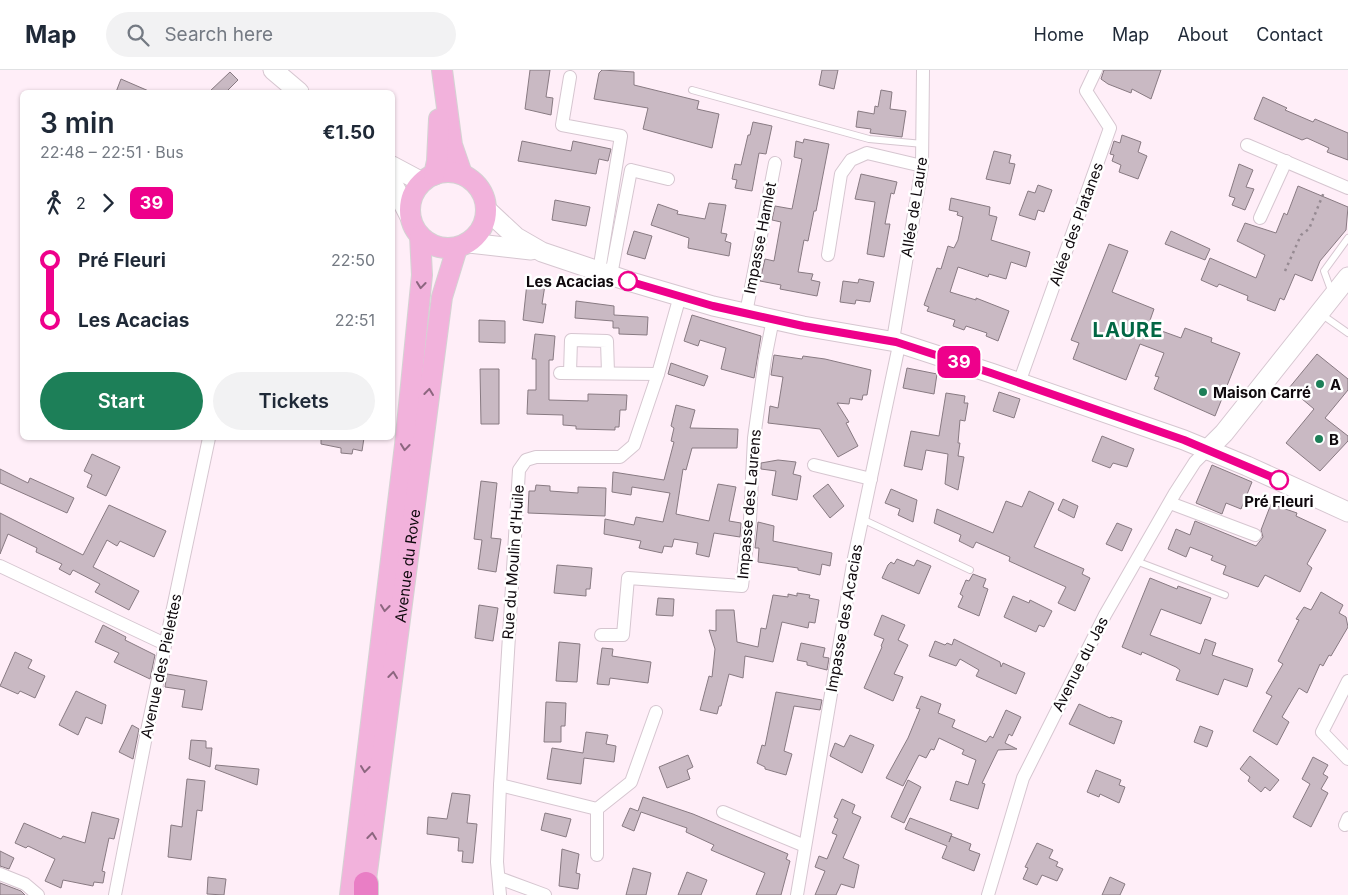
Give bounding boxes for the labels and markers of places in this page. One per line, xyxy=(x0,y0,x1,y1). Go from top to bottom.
marker: Les Acacias xyxy=(618,271,638,291)
place label: Les Acacias xyxy=(526,272,614,291)
place label: A xyxy=(1330,375,1341,394)
marker: A xyxy=(1314,378,1326,390)
place label: Maison Carré xyxy=(1213,383,1311,402)
marker: Maison Carré xyxy=(1197,386,1209,398)
place label: B xyxy=(1329,430,1339,449)
marker: B xyxy=(1313,433,1325,445)
marker: Pré Fleuri xyxy=(1269,470,1289,490)
place label: Pré Fleuri xyxy=(1244,492,1314,511)

